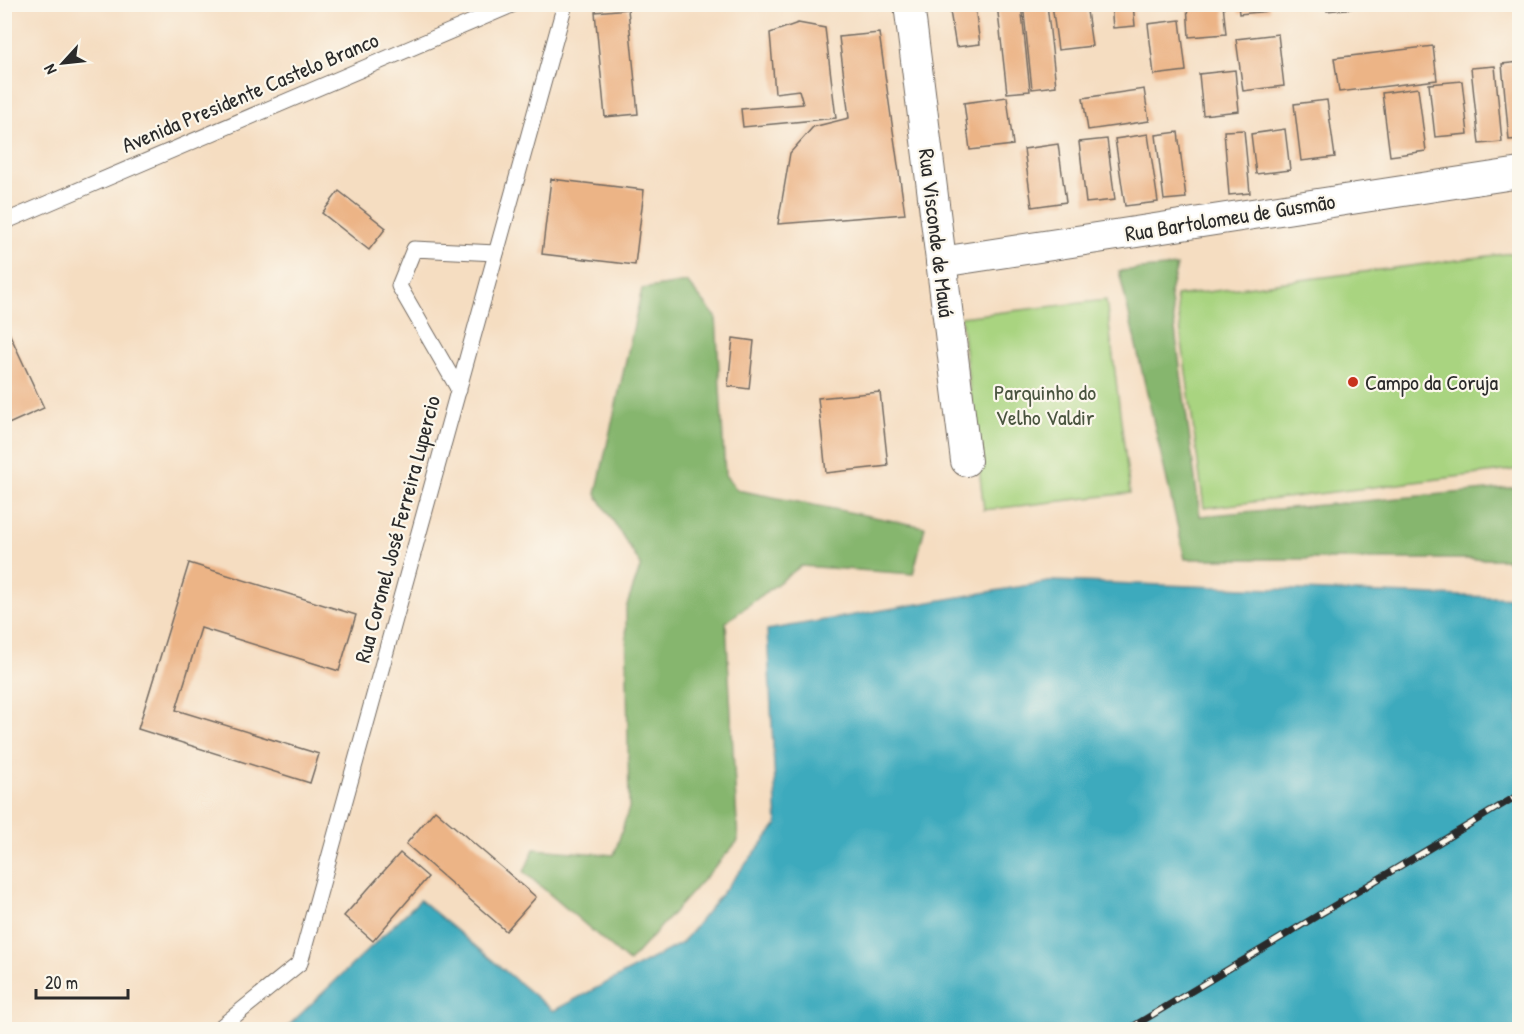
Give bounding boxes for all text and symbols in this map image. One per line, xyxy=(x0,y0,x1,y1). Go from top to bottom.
street label: Avenida Presidente Castelo Branco xyxy=(117,24,383,160)
north arrow xyxy=(33,33,93,93)
text: N xyxy=(38,61,61,79)
street label: Rua Visconde de Mauá xyxy=(912,147,962,319)
street label: Rua Bartolomeu de Gusmão xyxy=(1123,186,1337,248)
place label: Campo da Coruja xyxy=(1365,367,1499,397)
marker: Campo da Coruja xyxy=(1346,375,1360,389)
park label: Parquinho do Velho Valdir xyxy=(994,377,1096,432)
street label: Rua Coronel José Ferreira Lupercio xyxy=(347,392,447,666)
scale bar xyxy=(36,962,128,1000)
text: 20 m xyxy=(45,970,78,995)

